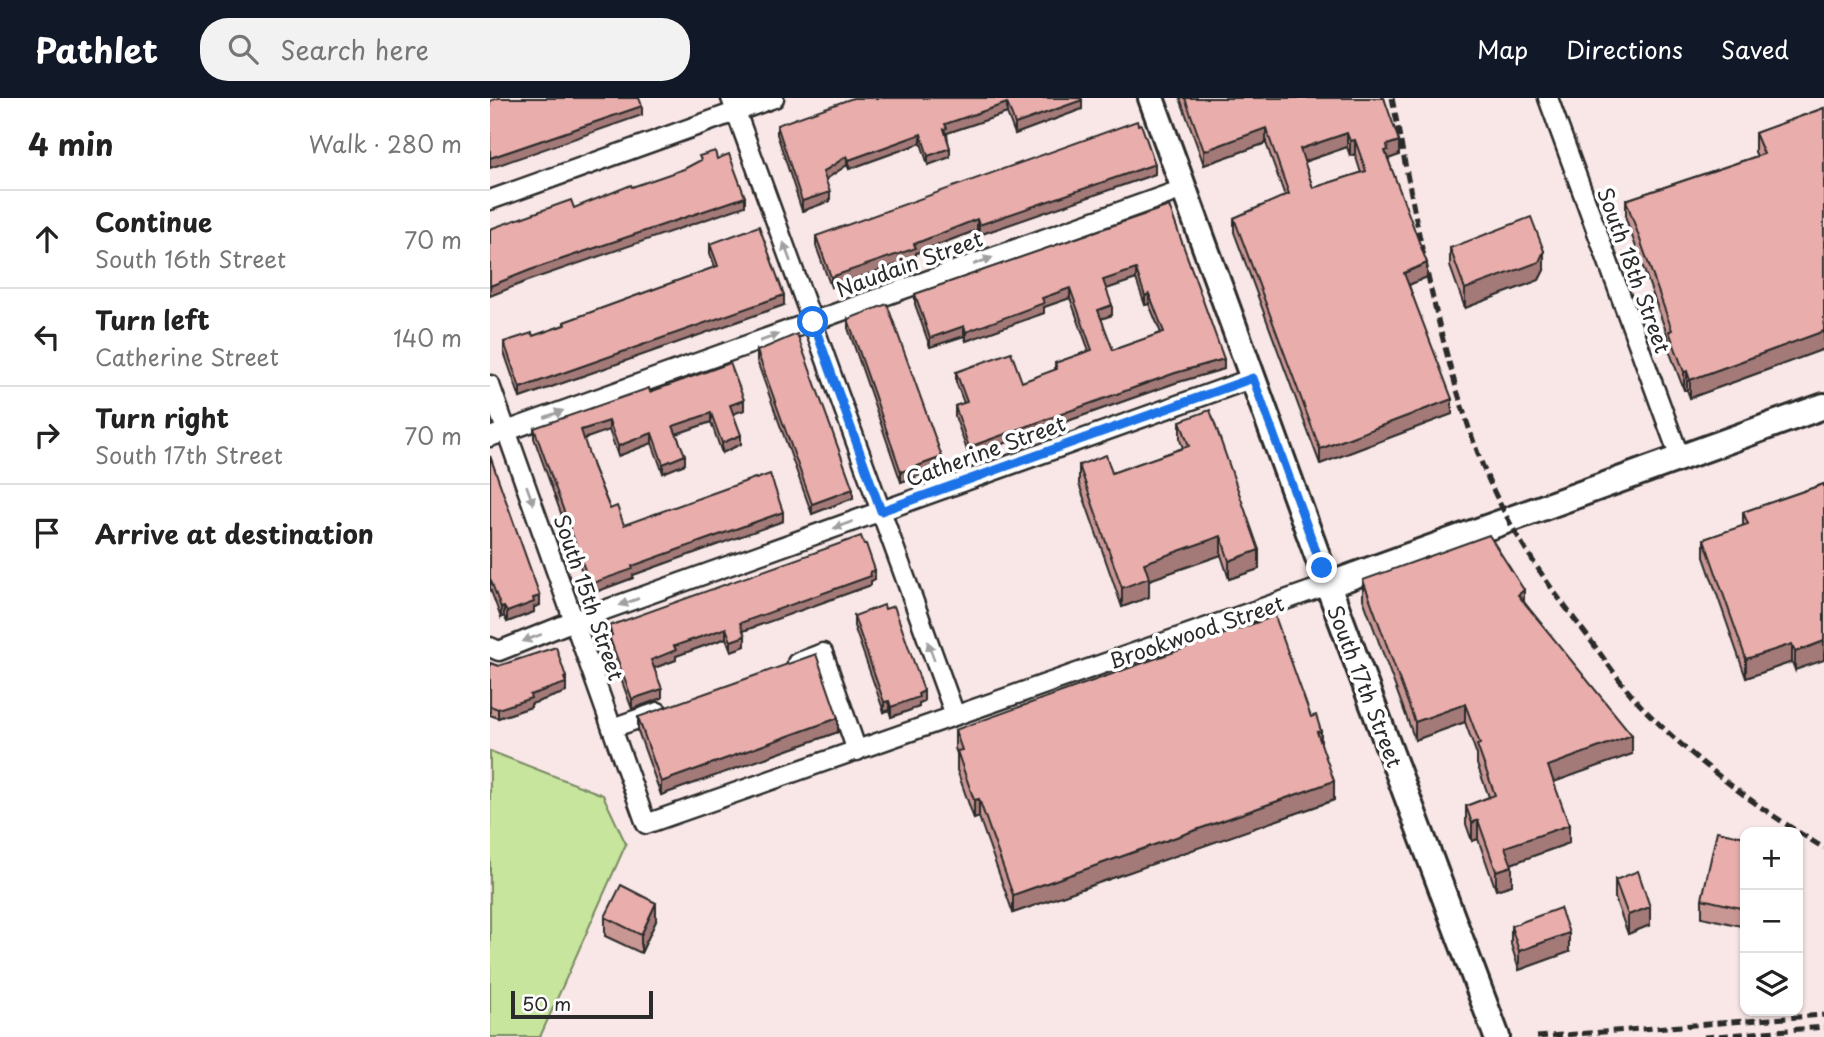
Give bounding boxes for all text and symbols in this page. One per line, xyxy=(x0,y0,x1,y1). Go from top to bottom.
search box xyxy=(200,18,690,81)
text: Pathlet xyxy=(35,24,158,74)
icon: search xyxy=(224,30,262,68)
text: Search here xyxy=(280,30,429,69)
text: Map xyxy=(1477,31,1528,67)
text: Directions xyxy=(1566,31,1683,67)
text: Saved xyxy=(1721,31,1789,67)
text: 4 min xyxy=(28,121,114,166)
text: Walk · 280 m xyxy=(309,126,462,161)
street label: South 18th Street xyxy=(1590,183,1680,357)
text: Continue xyxy=(95,202,212,241)
icon: ahead xyxy=(28,220,66,258)
text: 70 m xyxy=(404,222,462,257)
street label: Naudain Street xyxy=(831,222,987,304)
text: South 16th Street xyxy=(95,241,286,276)
one-way arrow xyxy=(781,242,792,263)
one-way arrow xyxy=(972,255,993,266)
text: Turn left xyxy=(95,300,210,339)
route start xyxy=(797,306,828,337)
icon: left xyxy=(28,318,66,356)
text: 140 m xyxy=(393,320,462,355)
one-way arrow xyxy=(758,332,779,343)
text: Catherine Street xyxy=(95,339,279,374)
text: Turn right xyxy=(95,398,229,437)
street label: Catherine Street xyxy=(901,406,1069,494)
one-way arrow xyxy=(544,408,565,419)
icon: right xyxy=(28,416,66,454)
text: 70 m xyxy=(404,418,462,453)
text: South 17th Street xyxy=(95,437,283,472)
one-way arrow xyxy=(525,485,536,506)
street label: South 15th Street xyxy=(547,510,633,684)
icon: arrive xyxy=(28,514,66,552)
text: Arrive at destination xyxy=(95,514,374,553)
one-way arrow xyxy=(832,520,853,531)
route end xyxy=(1306,552,1337,583)
street label: Brookwood Street xyxy=(1104,586,1288,676)
one-way arrow xyxy=(618,597,639,608)
street label: South 17th Street xyxy=(1320,600,1412,772)
one-way arrow xyxy=(521,632,542,643)
one-way arrow xyxy=(926,640,937,661)
map controls xyxy=(1740,827,1803,1016)
button: + xyxy=(1740,827,1803,890)
button: − xyxy=(1740,890,1803,953)
button: layers xyxy=(1740,953,1803,1016)
scale bar xyxy=(511,988,653,1020)
text: 50 m xyxy=(522,989,571,1017)

